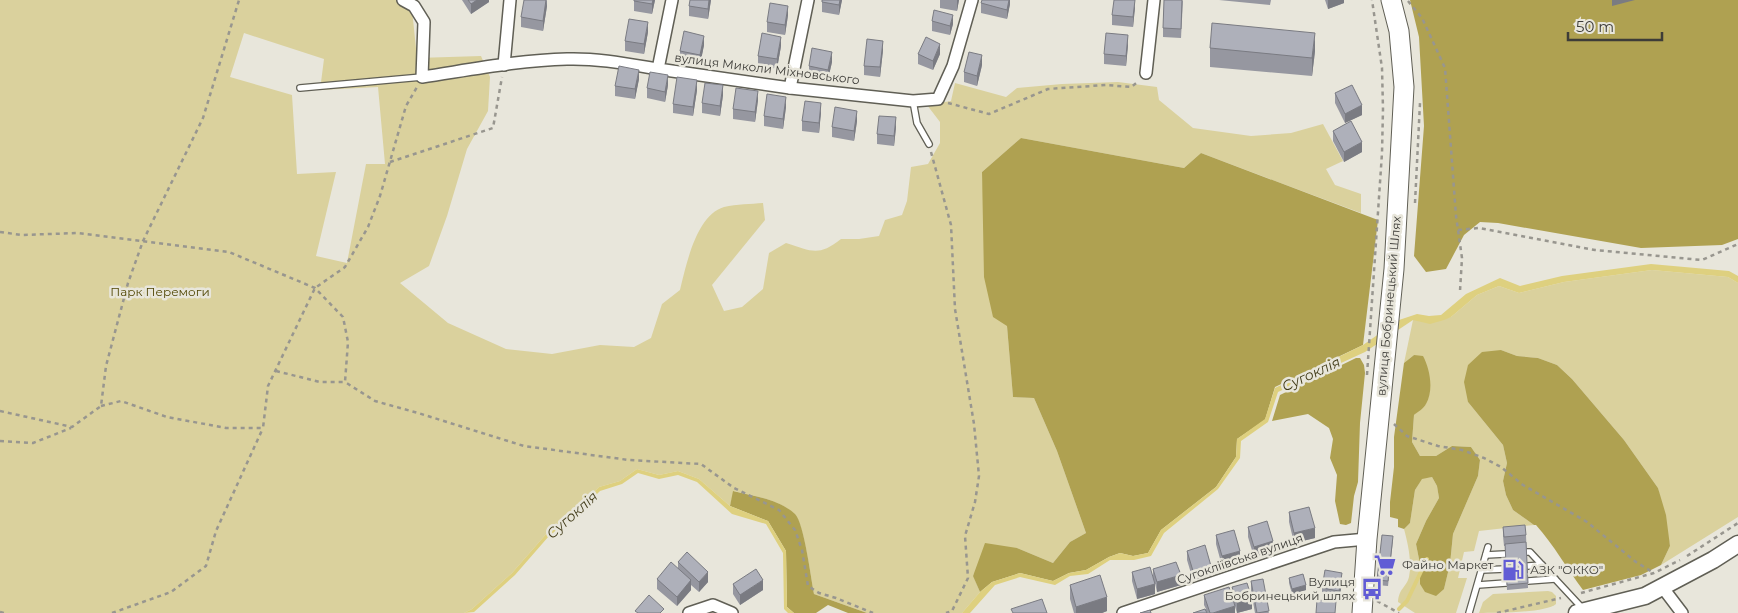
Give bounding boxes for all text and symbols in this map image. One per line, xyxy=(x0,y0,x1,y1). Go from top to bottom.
scale bar xyxy=(1568,10,1662,42)
text: 50 m xyxy=(1576,17,1614,36)
street label: вулиця Миколи Міхновського xyxy=(674,50,861,87)
street label: вулиця Бобринецький Шлях xyxy=(1373,215,1404,396)
park label: Парк Перемоги xyxy=(110,284,210,299)
water label: Сугоклія xyxy=(1279,353,1343,395)
water label: Сугоклія xyxy=(543,487,601,543)
street label: Сугокліївська вулиця xyxy=(1175,530,1305,587)
supermarket icon: Файно Маркет xyxy=(1372,552,1398,578)
place label: Файно Маркет xyxy=(1402,557,1494,572)
fuel station icon: АЗК "ОККО" xyxy=(1500,557,1526,583)
place label: АЗК "ОККО" xyxy=(1530,562,1603,577)
place label: Вулиця Бобринецький шлях xyxy=(1225,574,1356,603)
bus stop icon: Вулиця Бобринецький шлях xyxy=(1359,576,1385,602)

